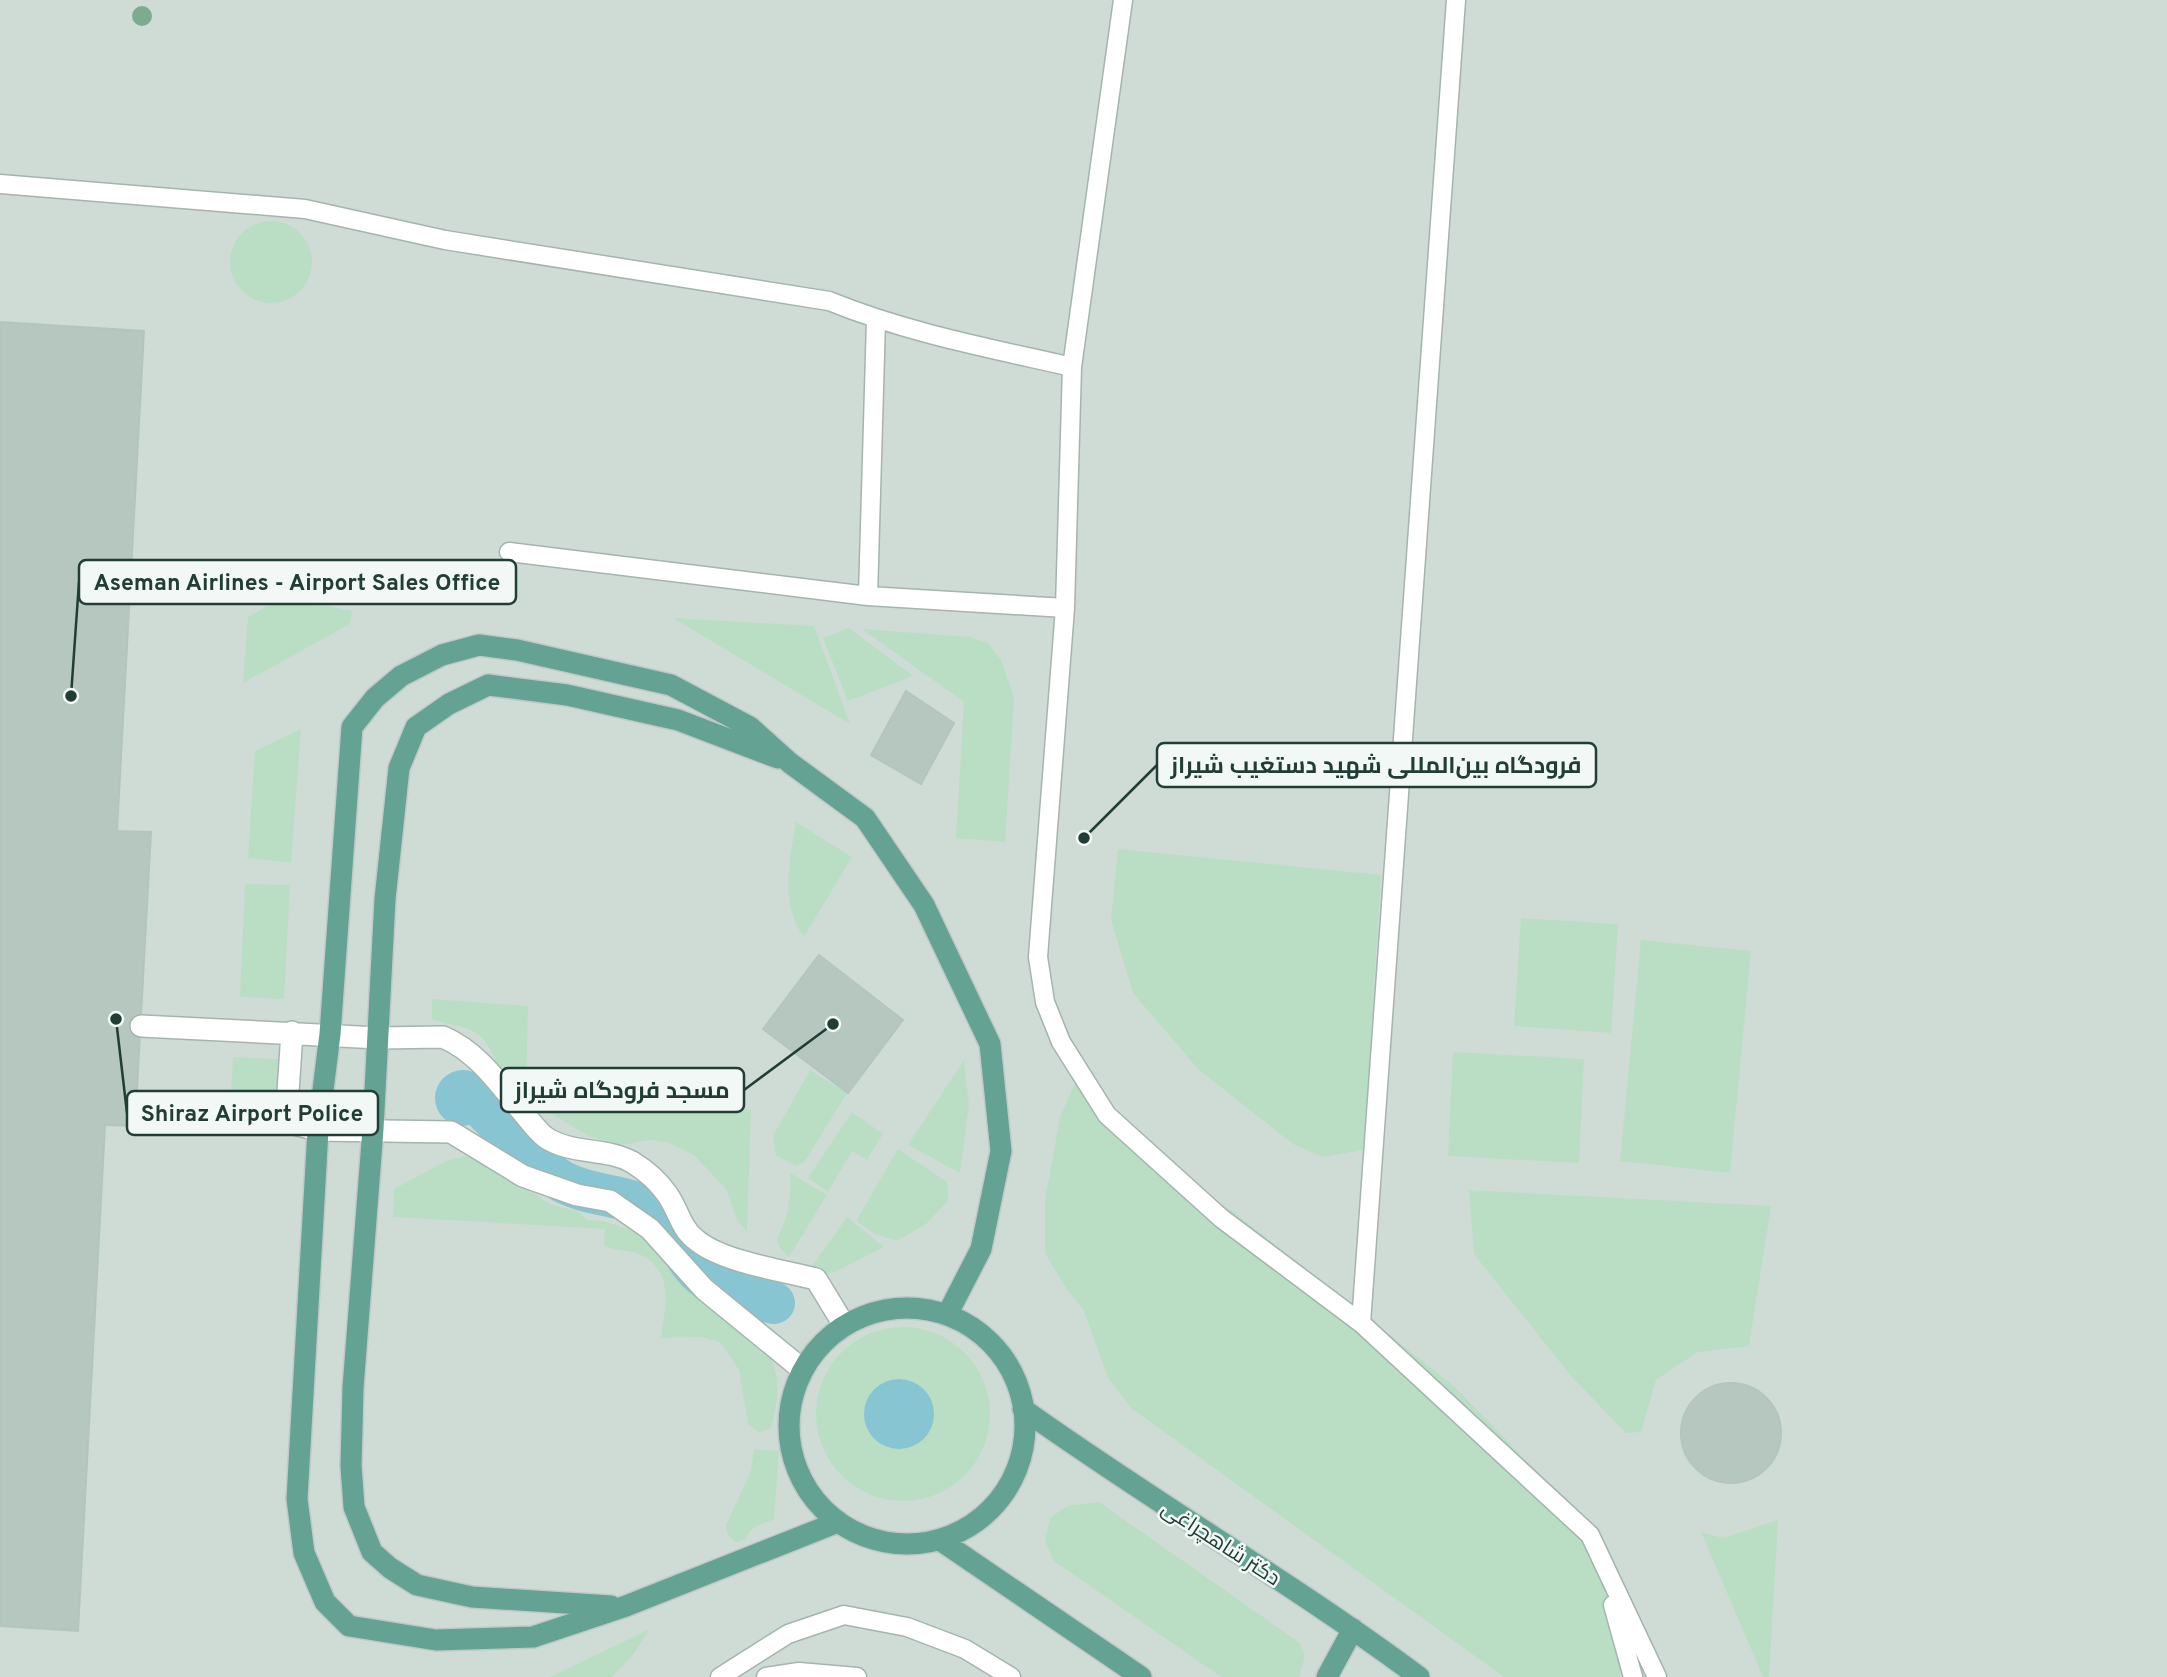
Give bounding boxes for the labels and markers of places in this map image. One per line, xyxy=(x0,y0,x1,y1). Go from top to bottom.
callout: Aseman Airlines - Airport Sales Office xyxy=(79,560,516,604)
callout: فرودگاه بین‌المللی شهید دستغیب شیراز xyxy=(1157,743,1596,787)
callout: مسجد فرودگاه شیراز xyxy=(501,1068,744,1112)
callout: Shiraz Airport Police xyxy=(127,1091,378,1135)

